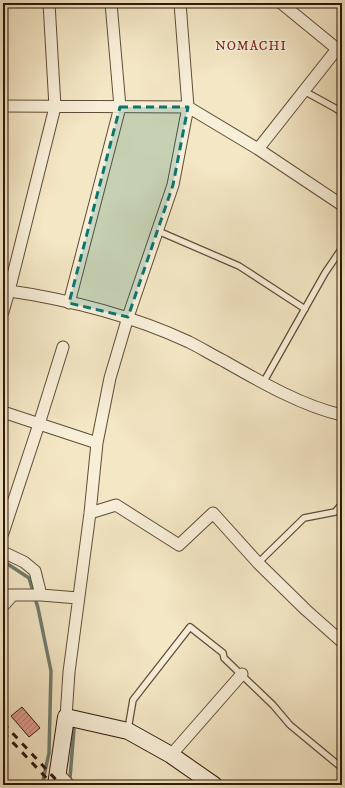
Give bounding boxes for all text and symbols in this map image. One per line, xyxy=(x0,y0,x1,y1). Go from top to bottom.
district label: NOMACHI xyxy=(215,38,287,54)

